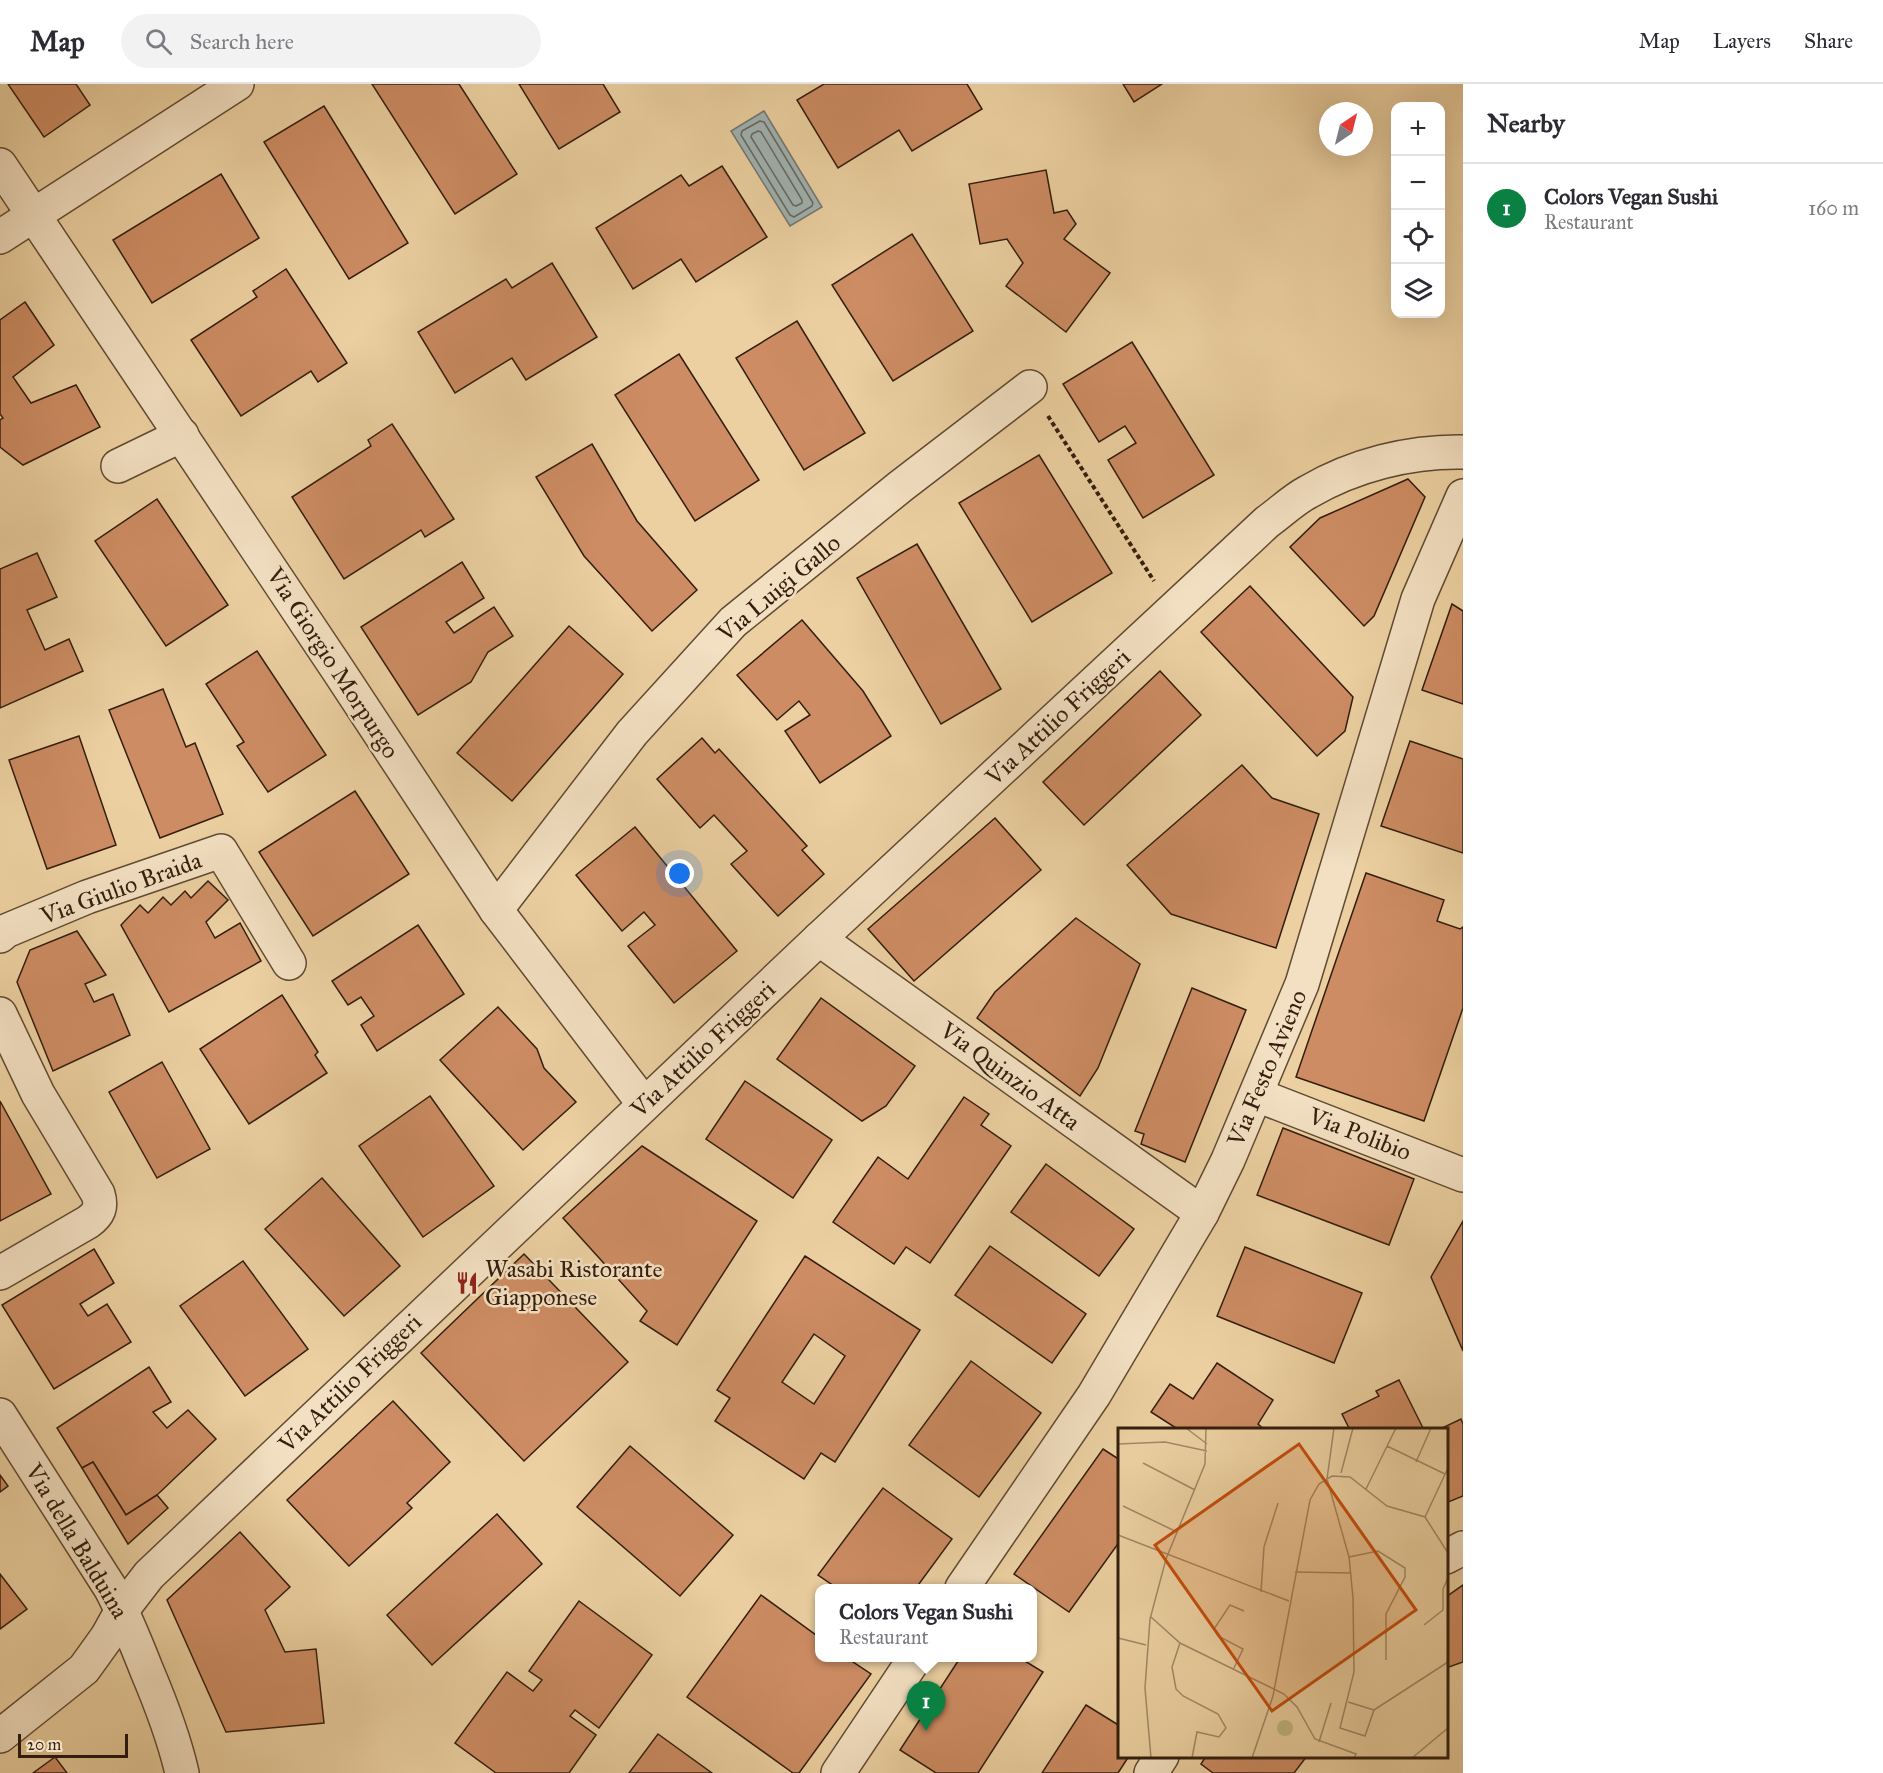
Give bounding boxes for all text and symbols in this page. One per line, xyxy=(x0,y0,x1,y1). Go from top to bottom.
search box xyxy=(121,14,541,68)
text: Map xyxy=(30,24,85,59)
icon: search xyxy=(142,25,175,58)
text: Search here xyxy=(190,28,294,55)
text: Map xyxy=(1639,28,1680,54)
text: Layers xyxy=(1713,28,1771,54)
text: Share xyxy=(1804,28,1853,54)
north arrow xyxy=(1319,102,1373,156)
map controls xyxy=(1391,102,1445,318)
button: + xyxy=(1391,102,1445,156)
text: Nearby xyxy=(1487,107,1565,139)
button: − xyxy=(1391,156,1445,210)
text: Colors Vegan Sushi xyxy=(1544,183,1718,210)
text: 1 xyxy=(1503,196,1510,220)
text: 160 m xyxy=(1808,196,1859,220)
button: locate xyxy=(1391,210,1445,264)
text: Restaurant xyxy=(1544,210,1634,234)
button: layers xyxy=(1391,264,1445,318)
street label: Via Luigi Gallo xyxy=(711,528,847,649)
street label: Via Giorgio Morpurgo xyxy=(259,561,406,764)
street label: Via Attilio Friggeri xyxy=(979,642,1137,792)
street label: Via Giulio Braida xyxy=(35,845,207,931)
your location xyxy=(665,859,694,888)
street label: Via Attilio Friggeri xyxy=(624,974,782,1124)
street label: Via Festo Avieno xyxy=(1220,985,1313,1152)
street label: Via Quinzio Atta xyxy=(933,1014,1087,1137)
street label: Via Polibio xyxy=(1304,1100,1415,1167)
place label: Wasabi Ristorante Giapponese xyxy=(485,1254,662,1312)
restaurant icon: Wasabi Ristorante Giapponese xyxy=(454,1270,480,1296)
street label: Via Attilio Friggeri xyxy=(272,1307,428,1460)
inset map xyxy=(1118,1428,1448,1758)
street label: Via della Balduina xyxy=(18,1457,136,1625)
popup xyxy=(815,1584,1037,1662)
text: Colors Vegan Sushi xyxy=(839,1598,1013,1625)
text: Restaurant xyxy=(839,1625,929,1649)
pin: 1 xyxy=(906,1682,946,1731)
scale bar xyxy=(18,1731,128,1758)
text: 20 m xyxy=(27,1735,61,1754)

